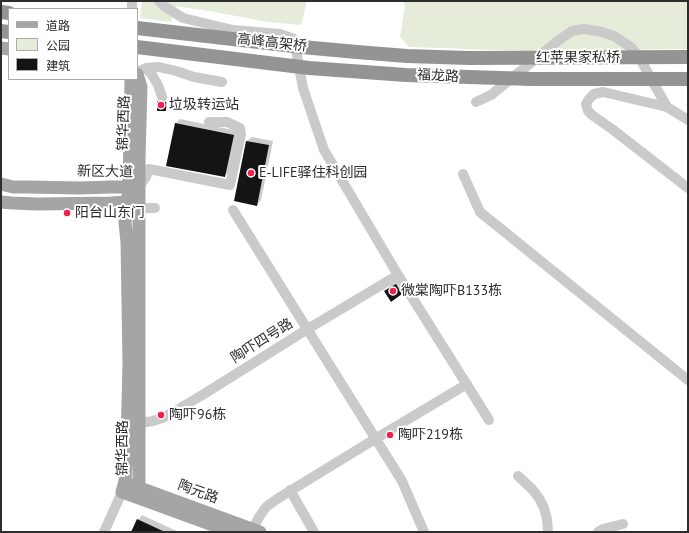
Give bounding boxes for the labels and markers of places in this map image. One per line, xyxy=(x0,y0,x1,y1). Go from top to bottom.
place label: 垃圾转运站 xyxy=(169,97,239,113)
marker: 垃圾转运站 xyxy=(156,100,166,110)
place label: E-LIFE驿住科创园 xyxy=(259,165,368,181)
marker: E-LIFE驿住科创园 xyxy=(246,168,256,178)
place label: 阳台山东门 xyxy=(75,205,145,221)
marker: 阳台山东门 xyxy=(62,208,72,218)
place label: 微棠陶吓B133栋 xyxy=(401,283,502,299)
marker: 微棠陶吓B133栋 xyxy=(388,286,398,296)
place label: 陶吓96栋 xyxy=(169,407,226,423)
marker: 陶吓96栋 xyxy=(156,410,166,420)
place label: 陶吓219栋 xyxy=(398,427,463,443)
marker: 陶吓219栋 xyxy=(385,430,395,440)

